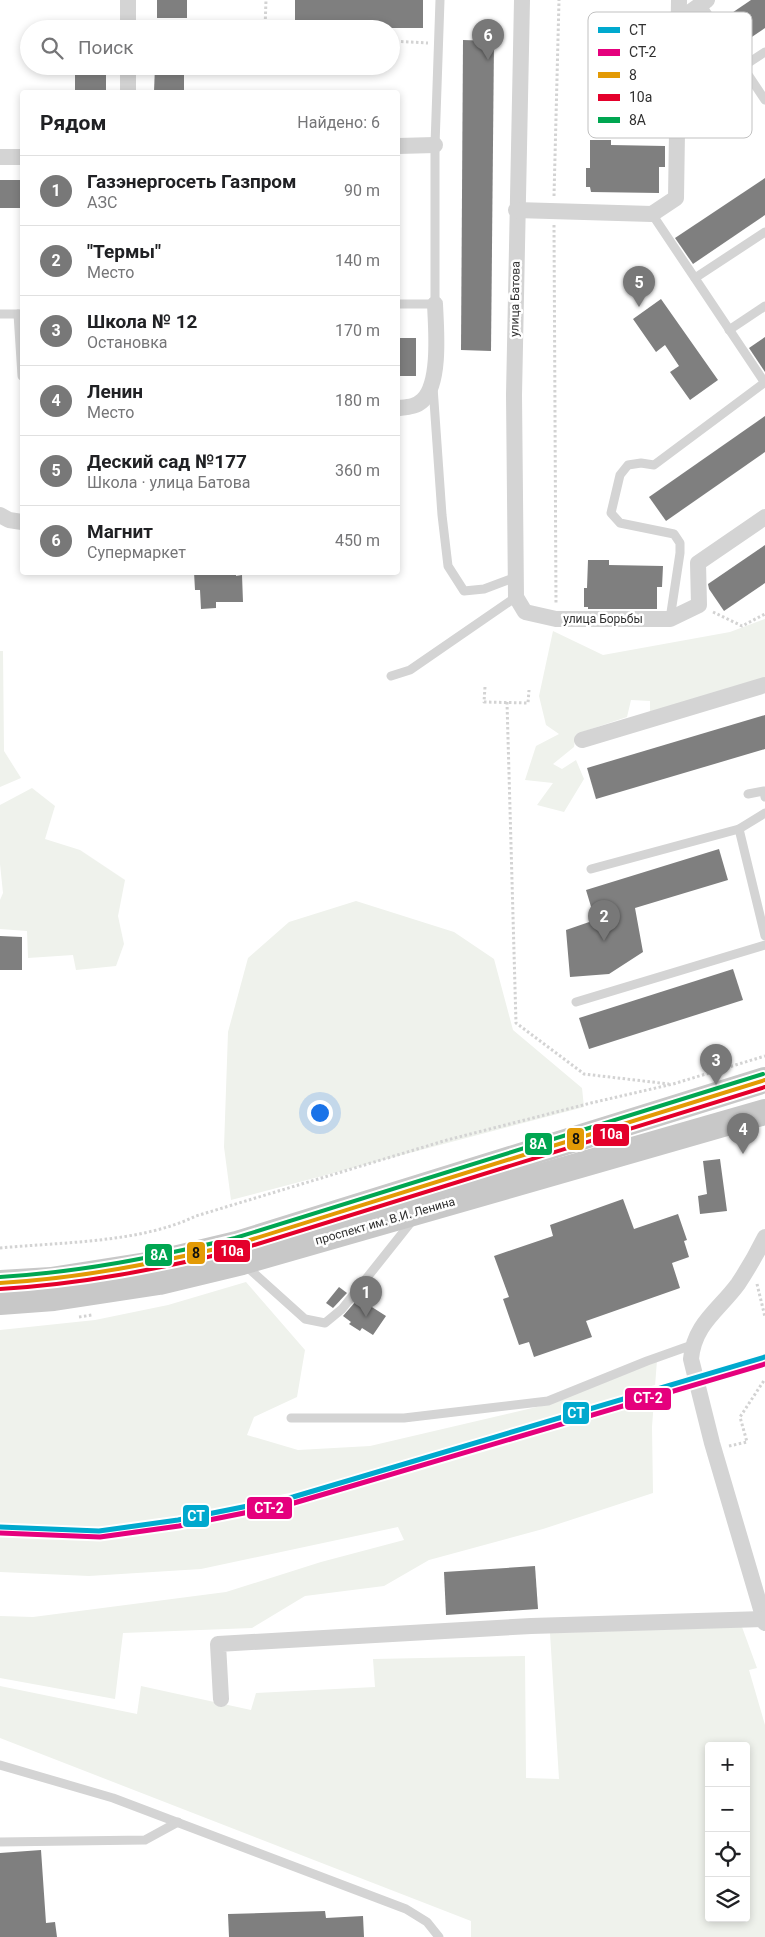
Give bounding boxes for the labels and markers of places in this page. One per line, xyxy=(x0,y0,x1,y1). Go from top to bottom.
pin: 6 xyxy=(472,19,504,60)
pin: 5 xyxy=(623,266,655,307)
pin: 2 xyxy=(588,900,620,941)
pin: 3 xyxy=(700,1044,732,1085)
pin: 4 xyxy=(727,1113,759,1154)
pin: 1 xyxy=(350,1276,382,1317)

